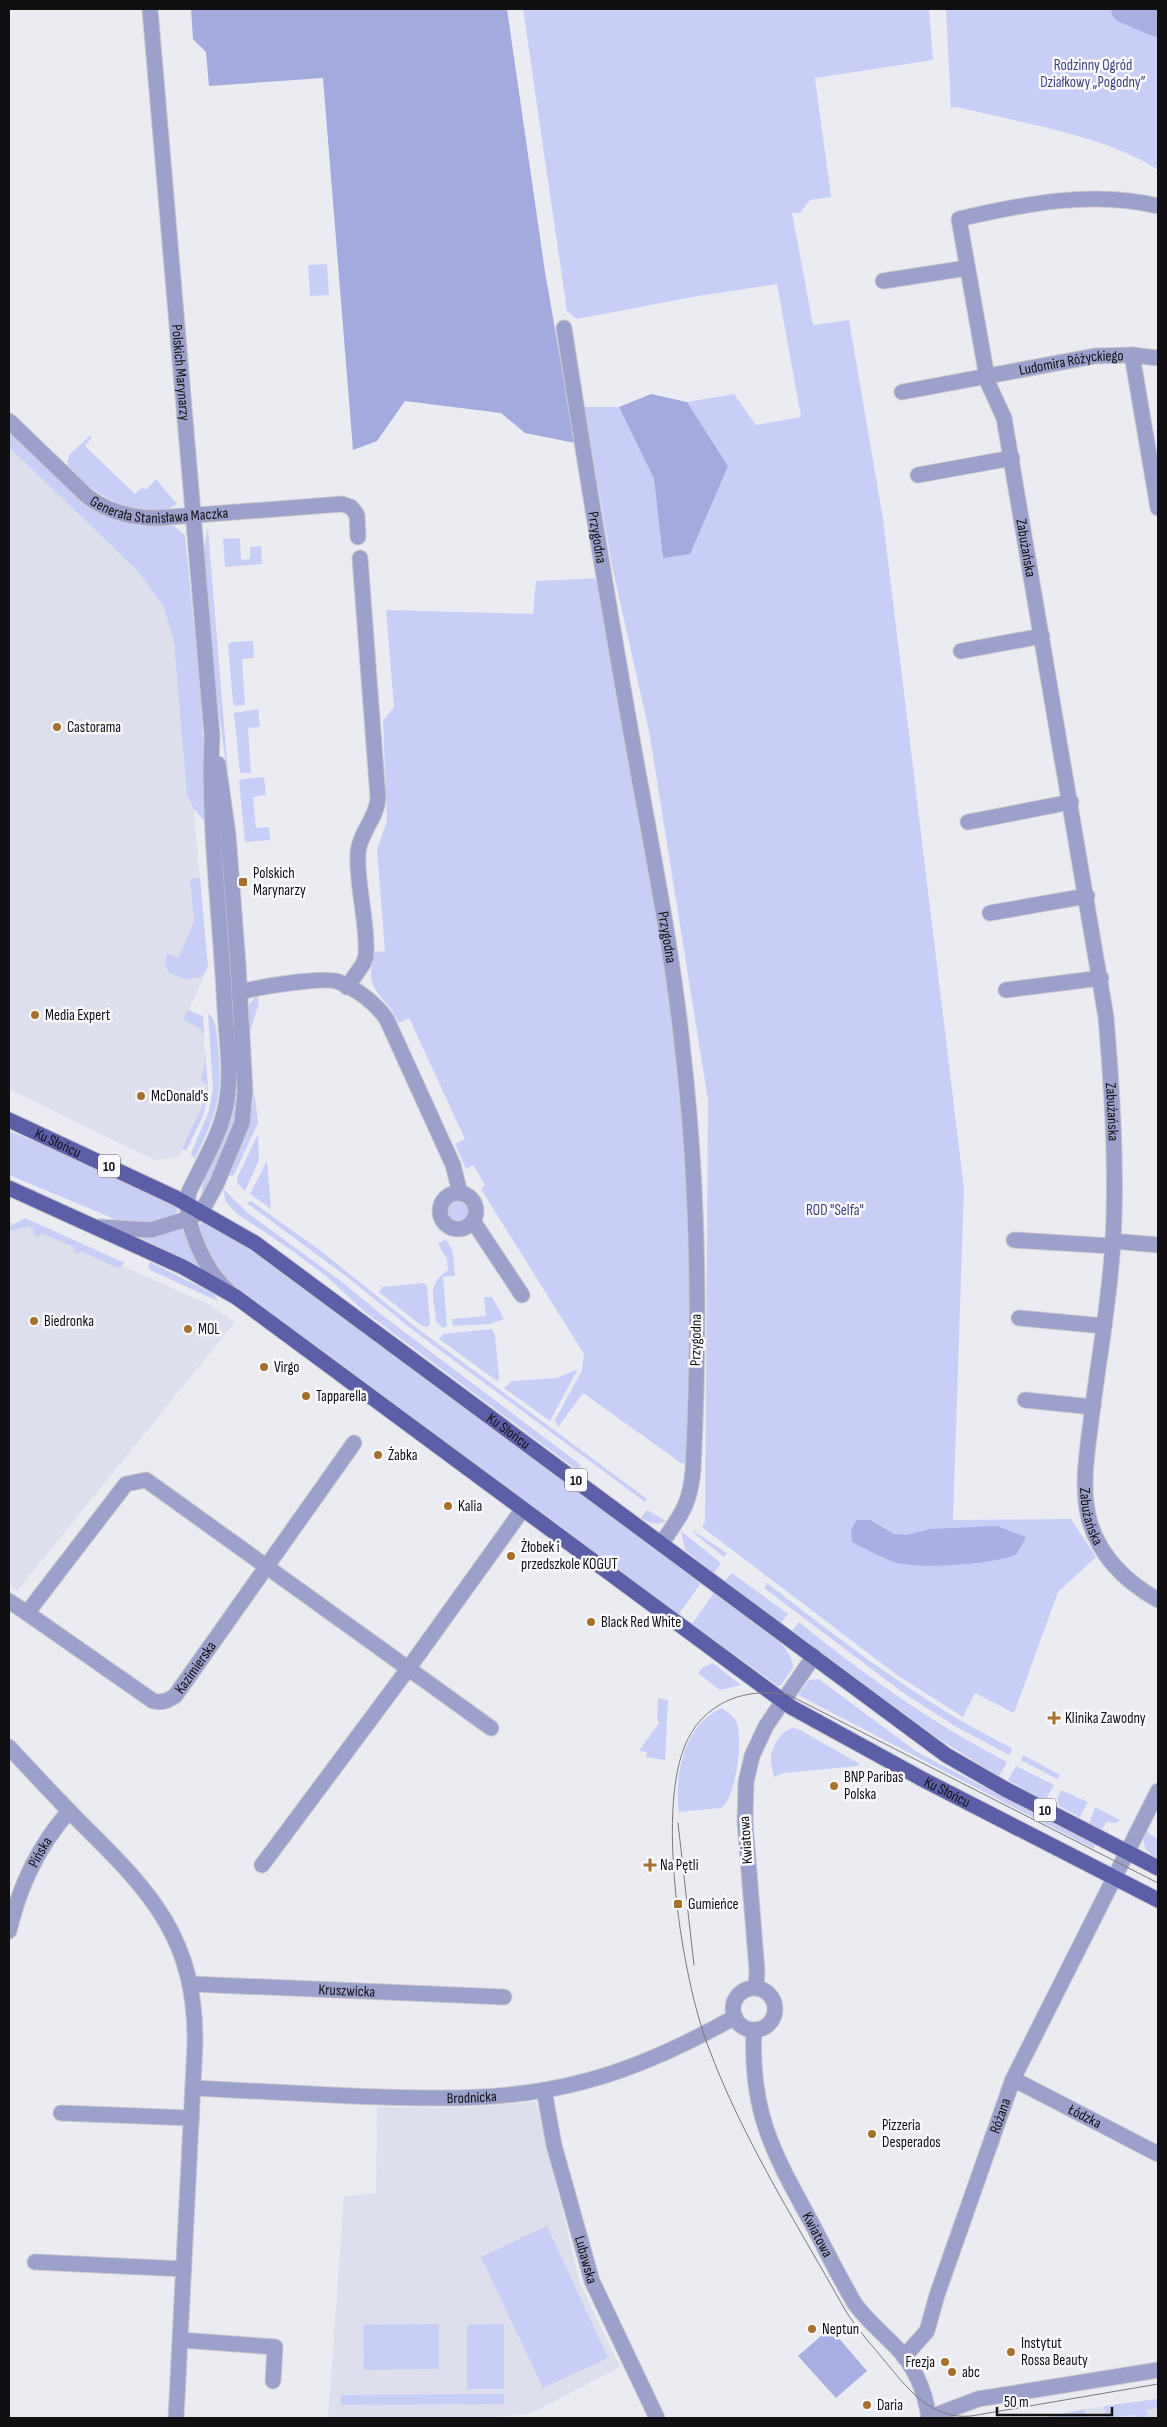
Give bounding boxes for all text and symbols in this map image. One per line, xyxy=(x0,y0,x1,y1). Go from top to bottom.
park label: Rodzinny Ogród Działkowy „Pogodny” xyxy=(1040,56,1146,92)
street label: Polskich Marynarzy xyxy=(167,324,195,422)
street label: Ludomira Różyckiego xyxy=(1017,346,1124,379)
street label: Generała Stanisława Maczka xyxy=(86,491,229,528)
street label: Przygodna xyxy=(584,510,611,565)
street label: Zabużańska xyxy=(1012,517,1040,579)
place label: Castorama xyxy=(67,718,121,737)
marker: Castorama xyxy=(51,721,63,733)
place label: Polskich Marynarzy xyxy=(253,864,306,900)
marker: Polskich Marynarzy xyxy=(237,876,249,888)
street label: Przygodna xyxy=(654,910,681,965)
place label: Media Expert xyxy=(45,1006,111,1025)
marker: Media Expert xyxy=(29,1009,41,1021)
street label: Zabużańska xyxy=(1101,1082,1123,1142)
place label: McDonald's xyxy=(151,1087,209,1106)
marker: McDonald's xyxy=(135,1090,147,1102)
street label: Ku Słońcu xyxy=(31,1124,84,1162)
road number: 10 xyxy=(98,1154,120,1178)
park label: ROD "Selfa" xyxy=(806,1201,864,1220)
place label: Biedronka xyxy=(44,1312,94,1331)
street label: Przygodna xyxy=(686,1314,706,1366)
marker: Biedronka xyxy=(28,1315,40,1327)
place label: MOL xyxy=(198,1320,220,1339)
marker: MOL xyxy=(182,1323,194,1335)
place label: Virgo xyxy=(274,1358,300,1377)
marker: Virgo xyxy=(258,1361,270,1373)
place label: Tapparella xyxy=(316,1387,367,1406)
marker: Tapparella xyxy=(300,1390,312,1402)
street label: Ku Słońcu xyxy=(483,1409,534,1453)
place label: Żabka xyxy=(388,1446,418,1465)
marker: Żabka xyxy=(372,1449,384,1461)
road number: 10 xyxy=(565,1468,587,1492)
street label: Zabużańska xyxy=(1076,1487,1108,1549)
place label: Kalia xyxy=(458,1497,482,1516)
marker: Kalia xyxy=(442,1500,454,1512)
place label: Żłobek i przedszkole KOGUT xyxy=(521,1538,618,1574)
marker: Żłobek i przedszkole KOGUT xyxy=(505,1550,517,1562)
place label: Black Red White xyxy=(601,1613,681,1632)
marker: Black Red White xyxy=(585,1616,597,1628)
street label: Kazimierska xyxy=(170,1637,220,1697)
place label: Klinika Zawodny xyxy=(1065,1709,1146,1728)
marker: Klinika Zawodny xyxy=(1047,1711,1061,1725)
place label: BNP Paribas Polska xyxy=(844,1768,903,1804)
street label: Ku Słońcu xyxy=(921,1772,974,1812)
marker: BNP Paribas Polska xyxy=(828,1780,840,1792)
road number: 10 xyxy=(1034,1798,1056,1822)
street label: Kwiatowa xyxy=(735,1815,757,1865)
street label: Pińska xyxy=(23,1833,56,1871)
place label: Na Pętli xyxy=(660,1856,699,1875)
marker: Na Pętli xyxy=(644,1859,656,1871)
place label: Gumieńce xyxy=(688,1895,739,1914)
marker: Gumieńce xyxy=(672,1898,684,1910)
street label: Kruszwicka xyxy=(318,1980,376,2001)
street label: Brodnicka xyxy=(447,2086,498,2108)
street label: Różana xyxy=(985,2095,1015,2136)
street label: Łódzka xyxy=(1064,2099,1105,2133)
place label: Pizzeria Desperados xyxy=(882,2116,941,2152)
marker: Pizzeria Desperados xyxy=(866,2128,878,2140)
street label: Kwiatowa xyxy=(798,2209,837,2261)
street label: Lubawska xyxy=(570,2234,602,2286)
place label: Neptun xyxy=(822,2320,859,2339)
marker: Neptun xyxy=(806,2323,818,2335)
place label: Instytut Rossa Beauty xyxy=(1021,2334,1088,2370)
marker: Instytut Rossa Beauty xyxy=(1005,2346,1017,2358)
place label: Frezja xyxy=(905,2353,935,2372)
marker: Frezja xyxy=(939,2356,951,2368)
place label: abc xyxy=(962,2363,980,2382)
marker: abc xyxy=(946,2366,958,2378)
scale bar xyxy=(997,2384,1112,2416)
text: 50 m xyxy=(1004,2393,1029,2412)
place label: Daria xyxy=(877,2396,903,2415)
marker: Daria xyxy=(861,2399,873,2411)

